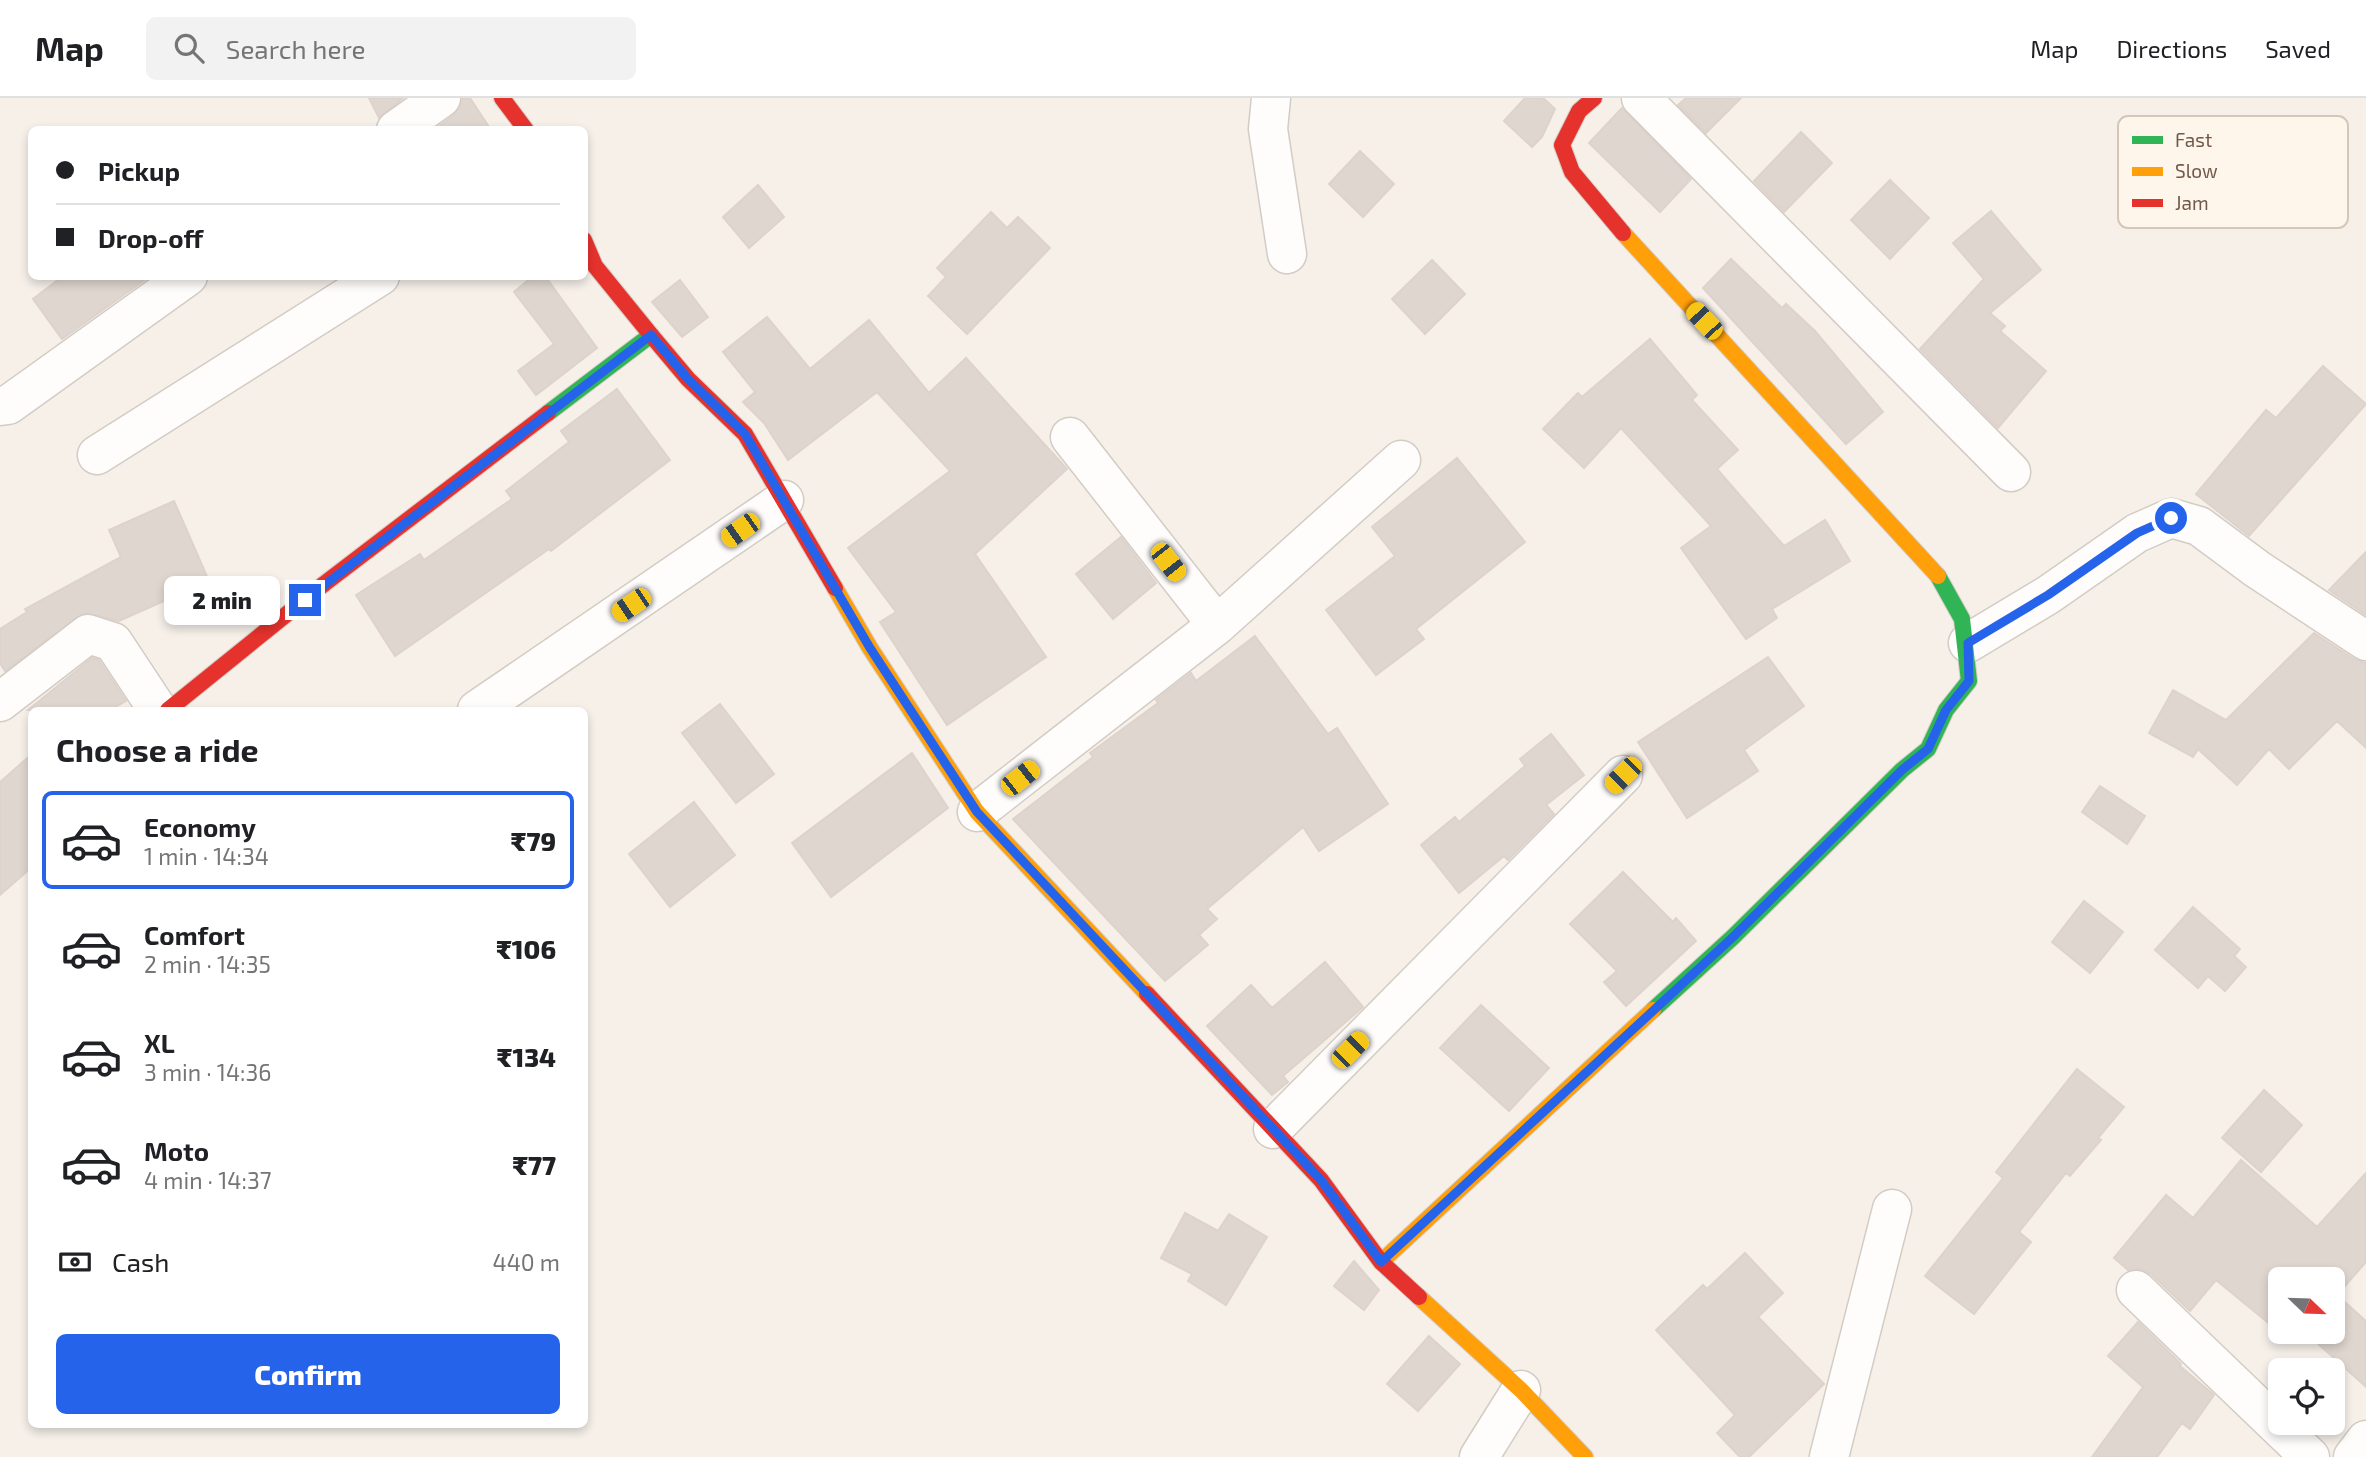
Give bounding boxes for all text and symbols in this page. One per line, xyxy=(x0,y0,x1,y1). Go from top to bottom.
search box xyxy=(146,17,636,80)
text: Map xyxy=(35,28,104,68)
icon: search xyxy=(170,29,208,67)
text: Search here xyxy=(226,33,365,64)
text: Map xyxy=(2030,34,2078,63)
text: Directions xyxy=(2116,34,2227,63)
text: Saved xyxy=(2265,34,2331,63)
legend xyxy=(2118,116,2348,228)
text: Fast xyxy=(2175,128,2212,151)
text: Pickup xyxy=(98,155,180,186)
text: Slow xyxy=(2175,159,2218,182)
text: Jam xyxy=(2175,191,2209,214)
text: Drop-off xyxy=(98,222,203,253)
car xyxy=(1682,298,1727,344)
route start xyxy=(2155,502,2187,534)
car xyxy=(717,509,764,551)
car xyxy=(1147,539,1190,585)
callout: 2 min xyxy=(165,575,280,624)
route end xyxy=(289,584,321,616)
car xyxy=(608,585,655,625)
text: 2 min xyxy=(192,586,252,614)
text: Choose a ride xyxy=(56,730,259,768)
car xyxy=(1601,753,1646,797)
car xyxy=(997,757,1044,799)
icon: car xyxy=(60,809,123,872)
text: Economy xyxy=(144,811,256,842)
text: ₹79 xyxy=(511,825,556,856)
text: 1 min · 14:34 xyxy=(144,842,269,870)
icon: car xyxy=(60,917,123,980)
text: Comfort xyxy=(144,919,245,950)
text: ₹106 xyxy=(496,933,556,964)
text: 2 min · 14:35 xyxy=(144,950,271,978)
icon: car xyxy=(60,1025,123,1088)
text: XL xyxy=(144,1027,175,1058)
car xyxy=(1328,1028,1373,1072)
text: ₹134 xyxy=(497,1041,556,1072)
text: 3 min · 14:36 xyxy=(144,1058,272,1086)
icon: car xyxy=(60,1133,123,1196)
text: Moto xyxy=(144,1135,209,1166)
text: ₹77 xyxy=(512,1149,556,1180)
text: 4 min · 14:37 xyxy=(144,1166,271,1194)
icon: cash xyxy=(56,1243,94,1281)
text: Cash xyxy=(112,1246,169,1277)
text: 440 m xyxy=(493,1248,560,1276)
north arrow xyxy=(2268,1267,2345,1344)
map controls xyxy=(2268,1267,2345,1435)
button: Confirm xyxy=(56,1334,560,1414)
button: locate xyxy=(2268,1358,2345,1435)

